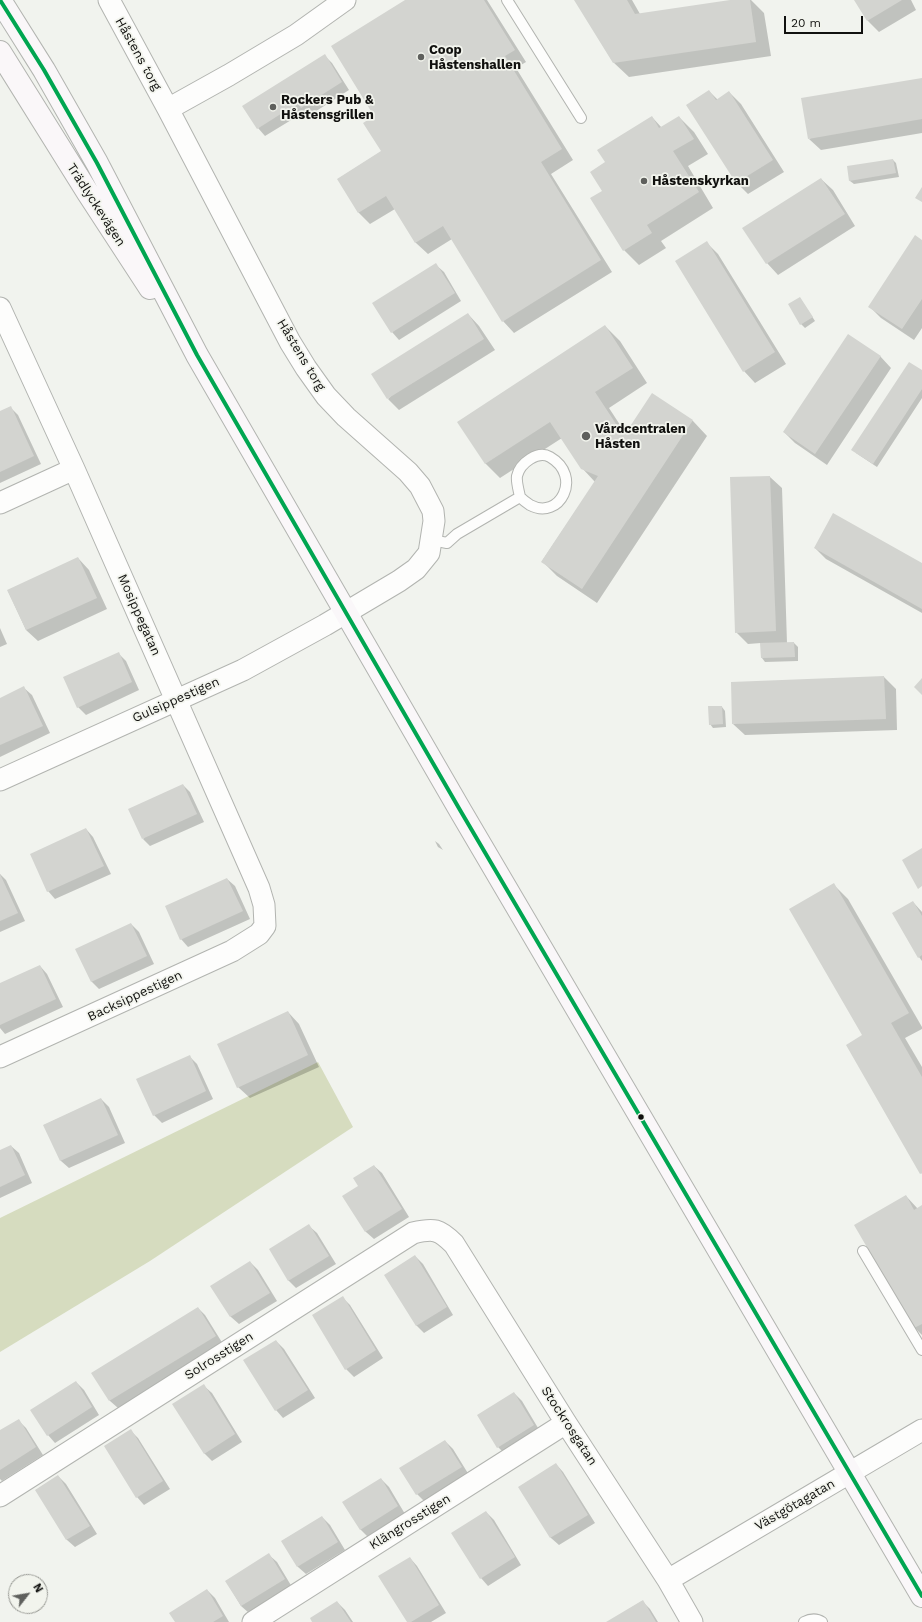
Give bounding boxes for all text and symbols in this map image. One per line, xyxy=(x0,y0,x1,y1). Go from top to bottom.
scale bar xyxy=(786,8,865,34)
street label: Håstens torg xyxy=(112,15,164,93)
text: 20 m xyxy=(791,16,821,30)
place label: Coop Håstenshallen xyxy=(429,42,521,73)
marker: Coop Håstenshallen xyxy=(416,52,426,62)
place label: Rockers Pub & Håstensgrillen xyxy=(281,92,374,123)
marker: Rockers Pub & Håstensgrillen xyxy=(268,102,278,112)
street label: Trädlyckevägen xyxy=(63,160,129,250)
place label: Håstenskyrkan xyxy=(652,173,749,189)
marker: Håstenskyrkan xyxy=(639,176,649,186)
street label: Håstens torg xyxy=(273,316,329,394)
place label: Vårdcentralen Håsten xyxy=(595,421,686,452)
marker: Vårdcentralen Håsten xyxy=(580,430,592,442)
street label: Mosippegatan xyxy=(114,572,164,658)
street label: Gulsippestigen xyxy=(130,674,222,726)
street label: Backsippestigen xyxy=(85,967,185,1025)
unlabelled marker xyxy=(636,1112,646,1122)
street label: Solrosstigen xyxy=(182,1329,256,1383)
street label: Stockrosgatan xyxy=(538,1384,600,1468)
street label: Västgötagatan xyxy=(752,1476,838,1534)
street label: Klängrosstigen xyxy=(367,1491,453,1553)
north arrow xyxy=(8,1574,48,1614)
text: N xyxy=(30,1581,46,1595)

